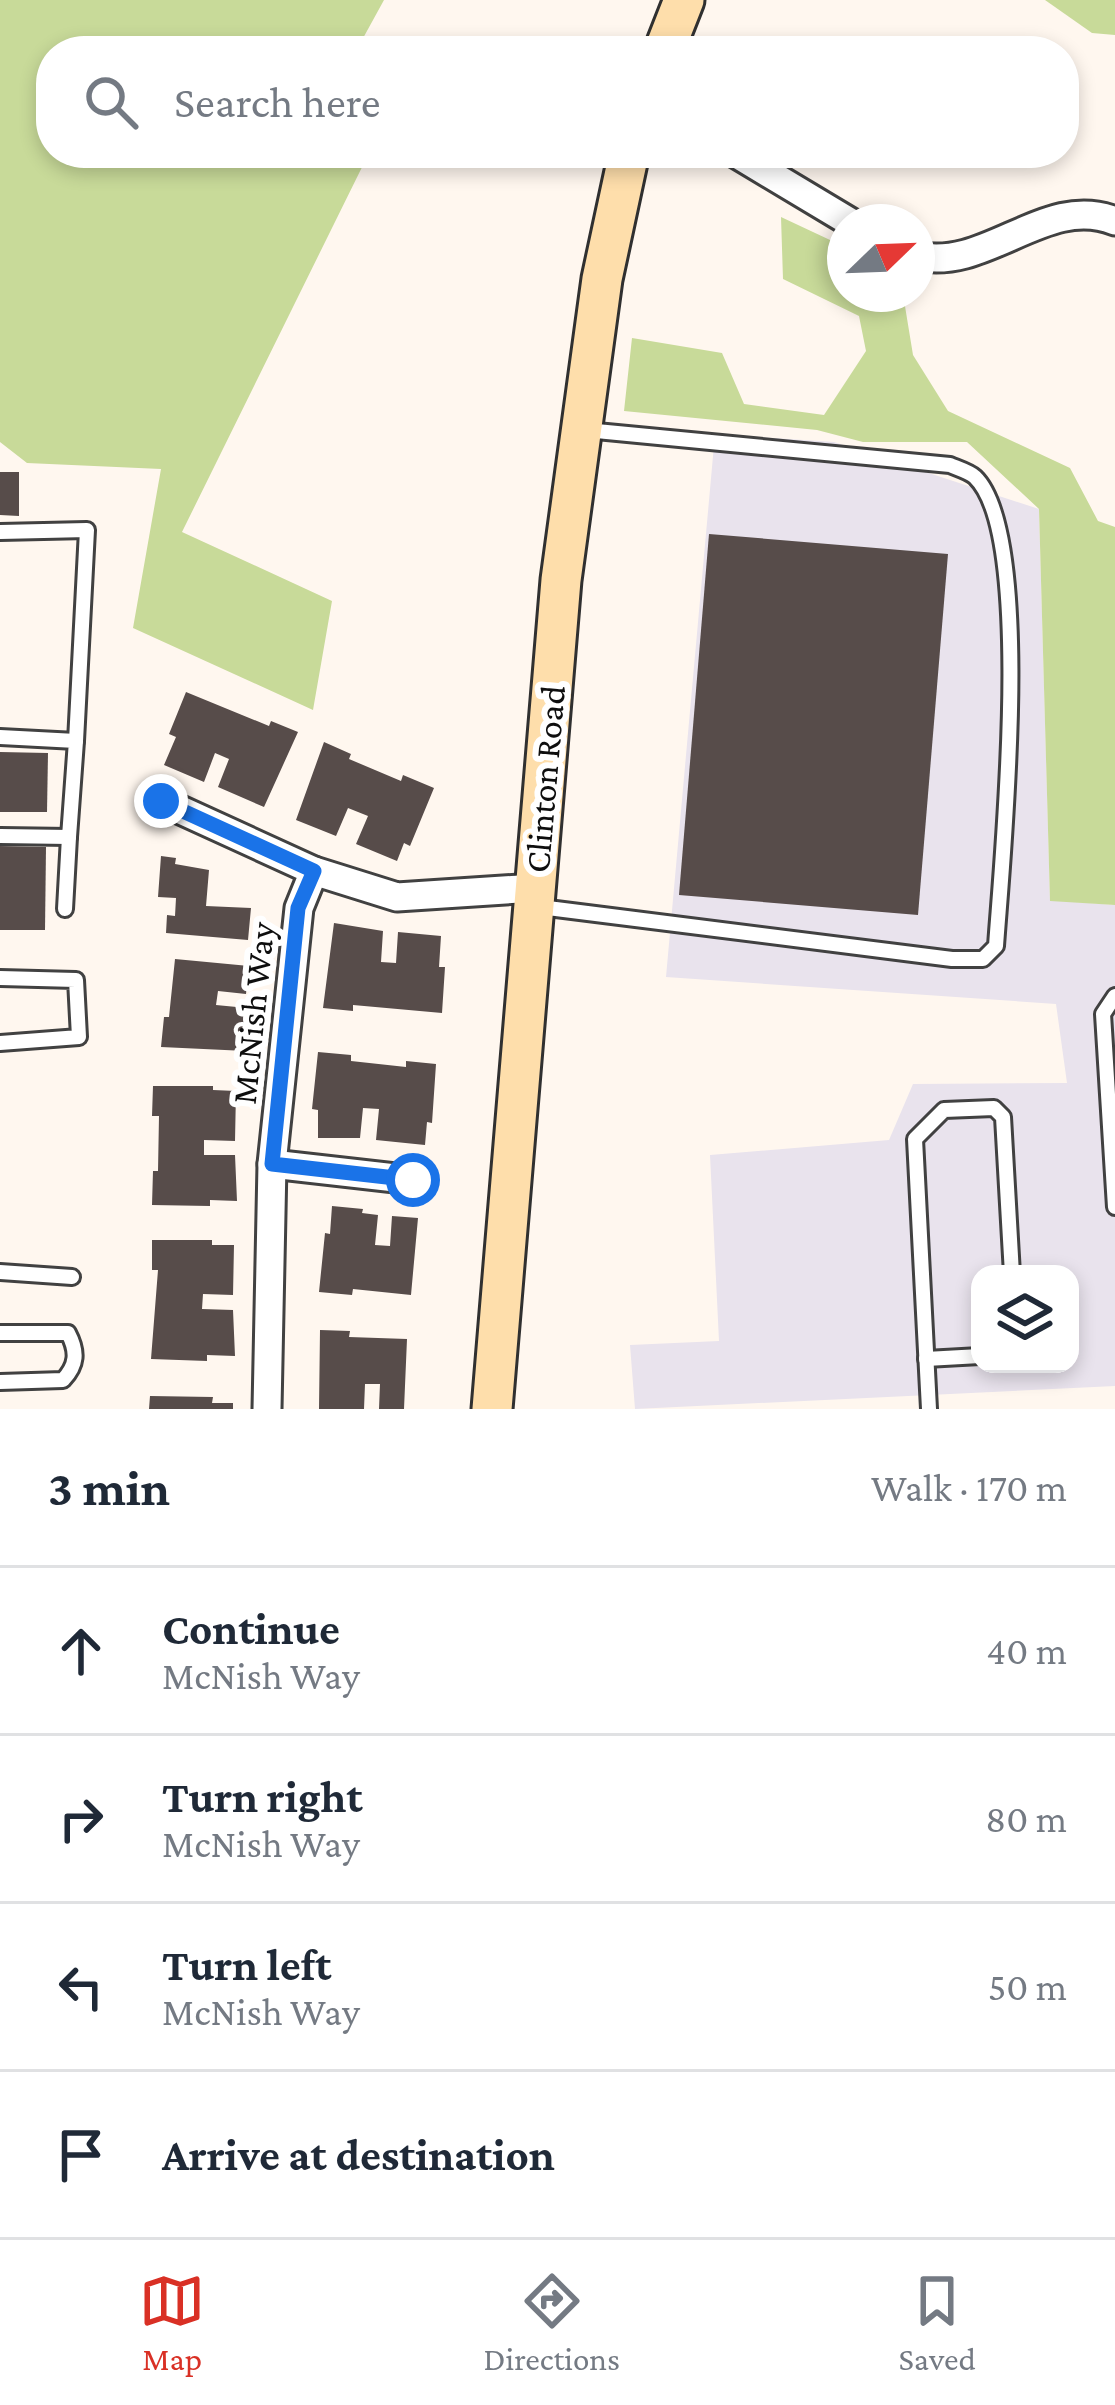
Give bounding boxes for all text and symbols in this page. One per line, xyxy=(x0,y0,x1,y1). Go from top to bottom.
search box xyxy=(36,36,1079,168)
icon: search xyxy=(78,69,144,135)
text: Search here xyxy=(174,77,381,127)
north arrow xyxy=(827,204,935,312)
street label: Clinton Road xyxy=(517,684,573,875)
route end xyxy=(134,774,188,828)
street label: McNish Way xyxy=(224,920,282,1106)
route start xyxy=(386,1153,440,1207)
map controls xyxy=(971,1265,1079,1373)
button: layers xyxy=(971,1265,1079,1373)
text: 3 min xyxy=(48,1459,170,1516)
text: Walk · 170 m xyxy=(871,1466,1067,1509)
text: Continue xyxy=(162,1604,340,1654)
icon: ahead xyxy=(48,1618,114,1684)
text: 40 m xyxy=(986,1629,1067,1672)
text: McNish Way xyxy=(162,1654,360,1697)
text: Turn right xyxy=(162,1772,363,1822)
icon: right xyxy=(48,1786,114,1852)
text: 80 m xyxy=(985,1797,1067,1840)
text: McNish Way xyxy=(162,1822,360,1865)
text: Turn left xyxy=(162,1940,331,1990)
icon: left xyxy=(48,1954,114,2020)
text: 50 m xyxy=(988,1965,1067,2008)
text: McNish Way xyxy=(162,1990,360,2033)
icon: arrive xyxy=(48,2122,114,2188)
text: Arrive at destination xyxy=(162,2130,555,2180)
tab: Map xyxy=(139,2268,205,2377)
tab: Directions xyxy=(484,2268,620,2377)
tab: Saved xyxy=(898,2268,976,2377)

